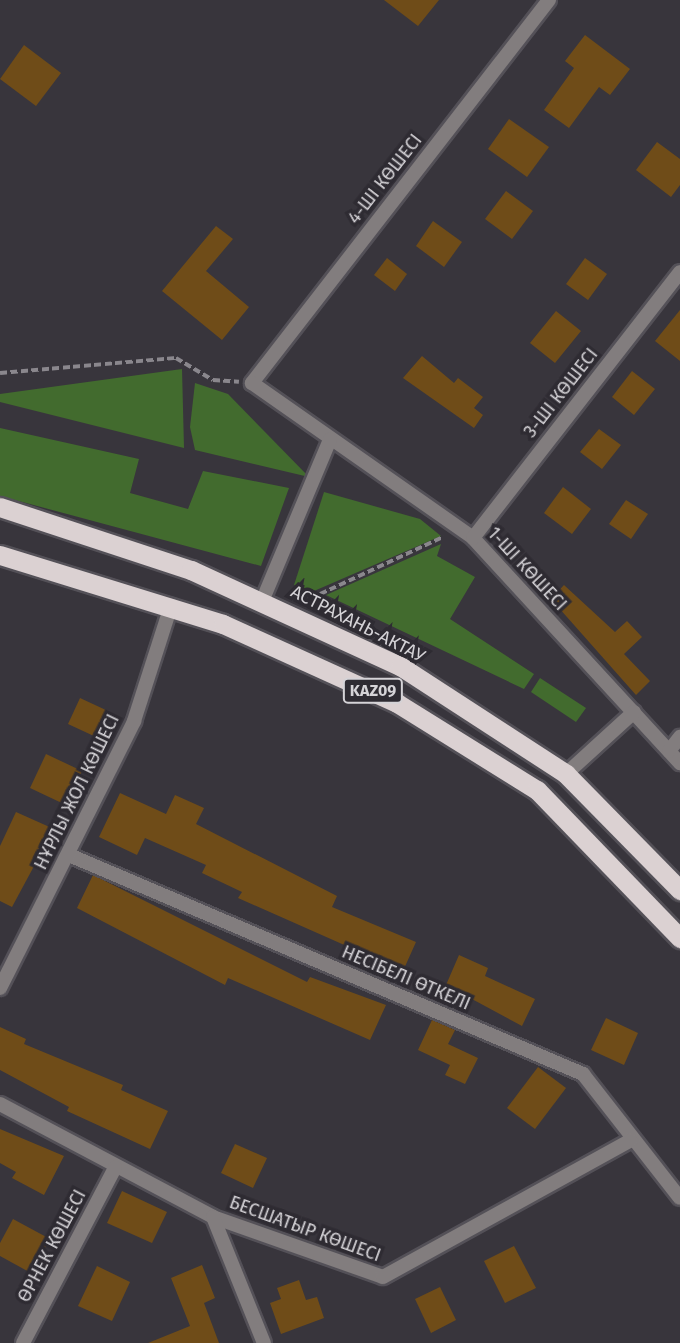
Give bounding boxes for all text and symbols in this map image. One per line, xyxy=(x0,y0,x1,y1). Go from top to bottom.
street label: 4-ШI КӨШЕСІ xyxy=(343,130,427,228)
street label: 3-ШI КӨШЕСІ xyxy=(519,344,603,442)
street label: 1-ШI КӨШЕСІ xyxy=(483,523,571,615)
street label: АСТРАХАНЬ-АКТАУ xyxy=(287,581,429,667)
road number: KAZ09 xyxy=(342,678,404,704)
street label: НҰРЛЫ ЖОЛ КӨШЕСІ xyxy=(30,711,124,873)
street label: НЕСІБЕЛІ ӨТКЕЛІ xyxy=(338,941,474,1015)
street label: ӨРНЕК КӨШЕСІ xyxy=(13,1186,91,1306)
street label: БЕСШАТЫР КӨШЕСІ xyxy=(226,1192,384,1266)

